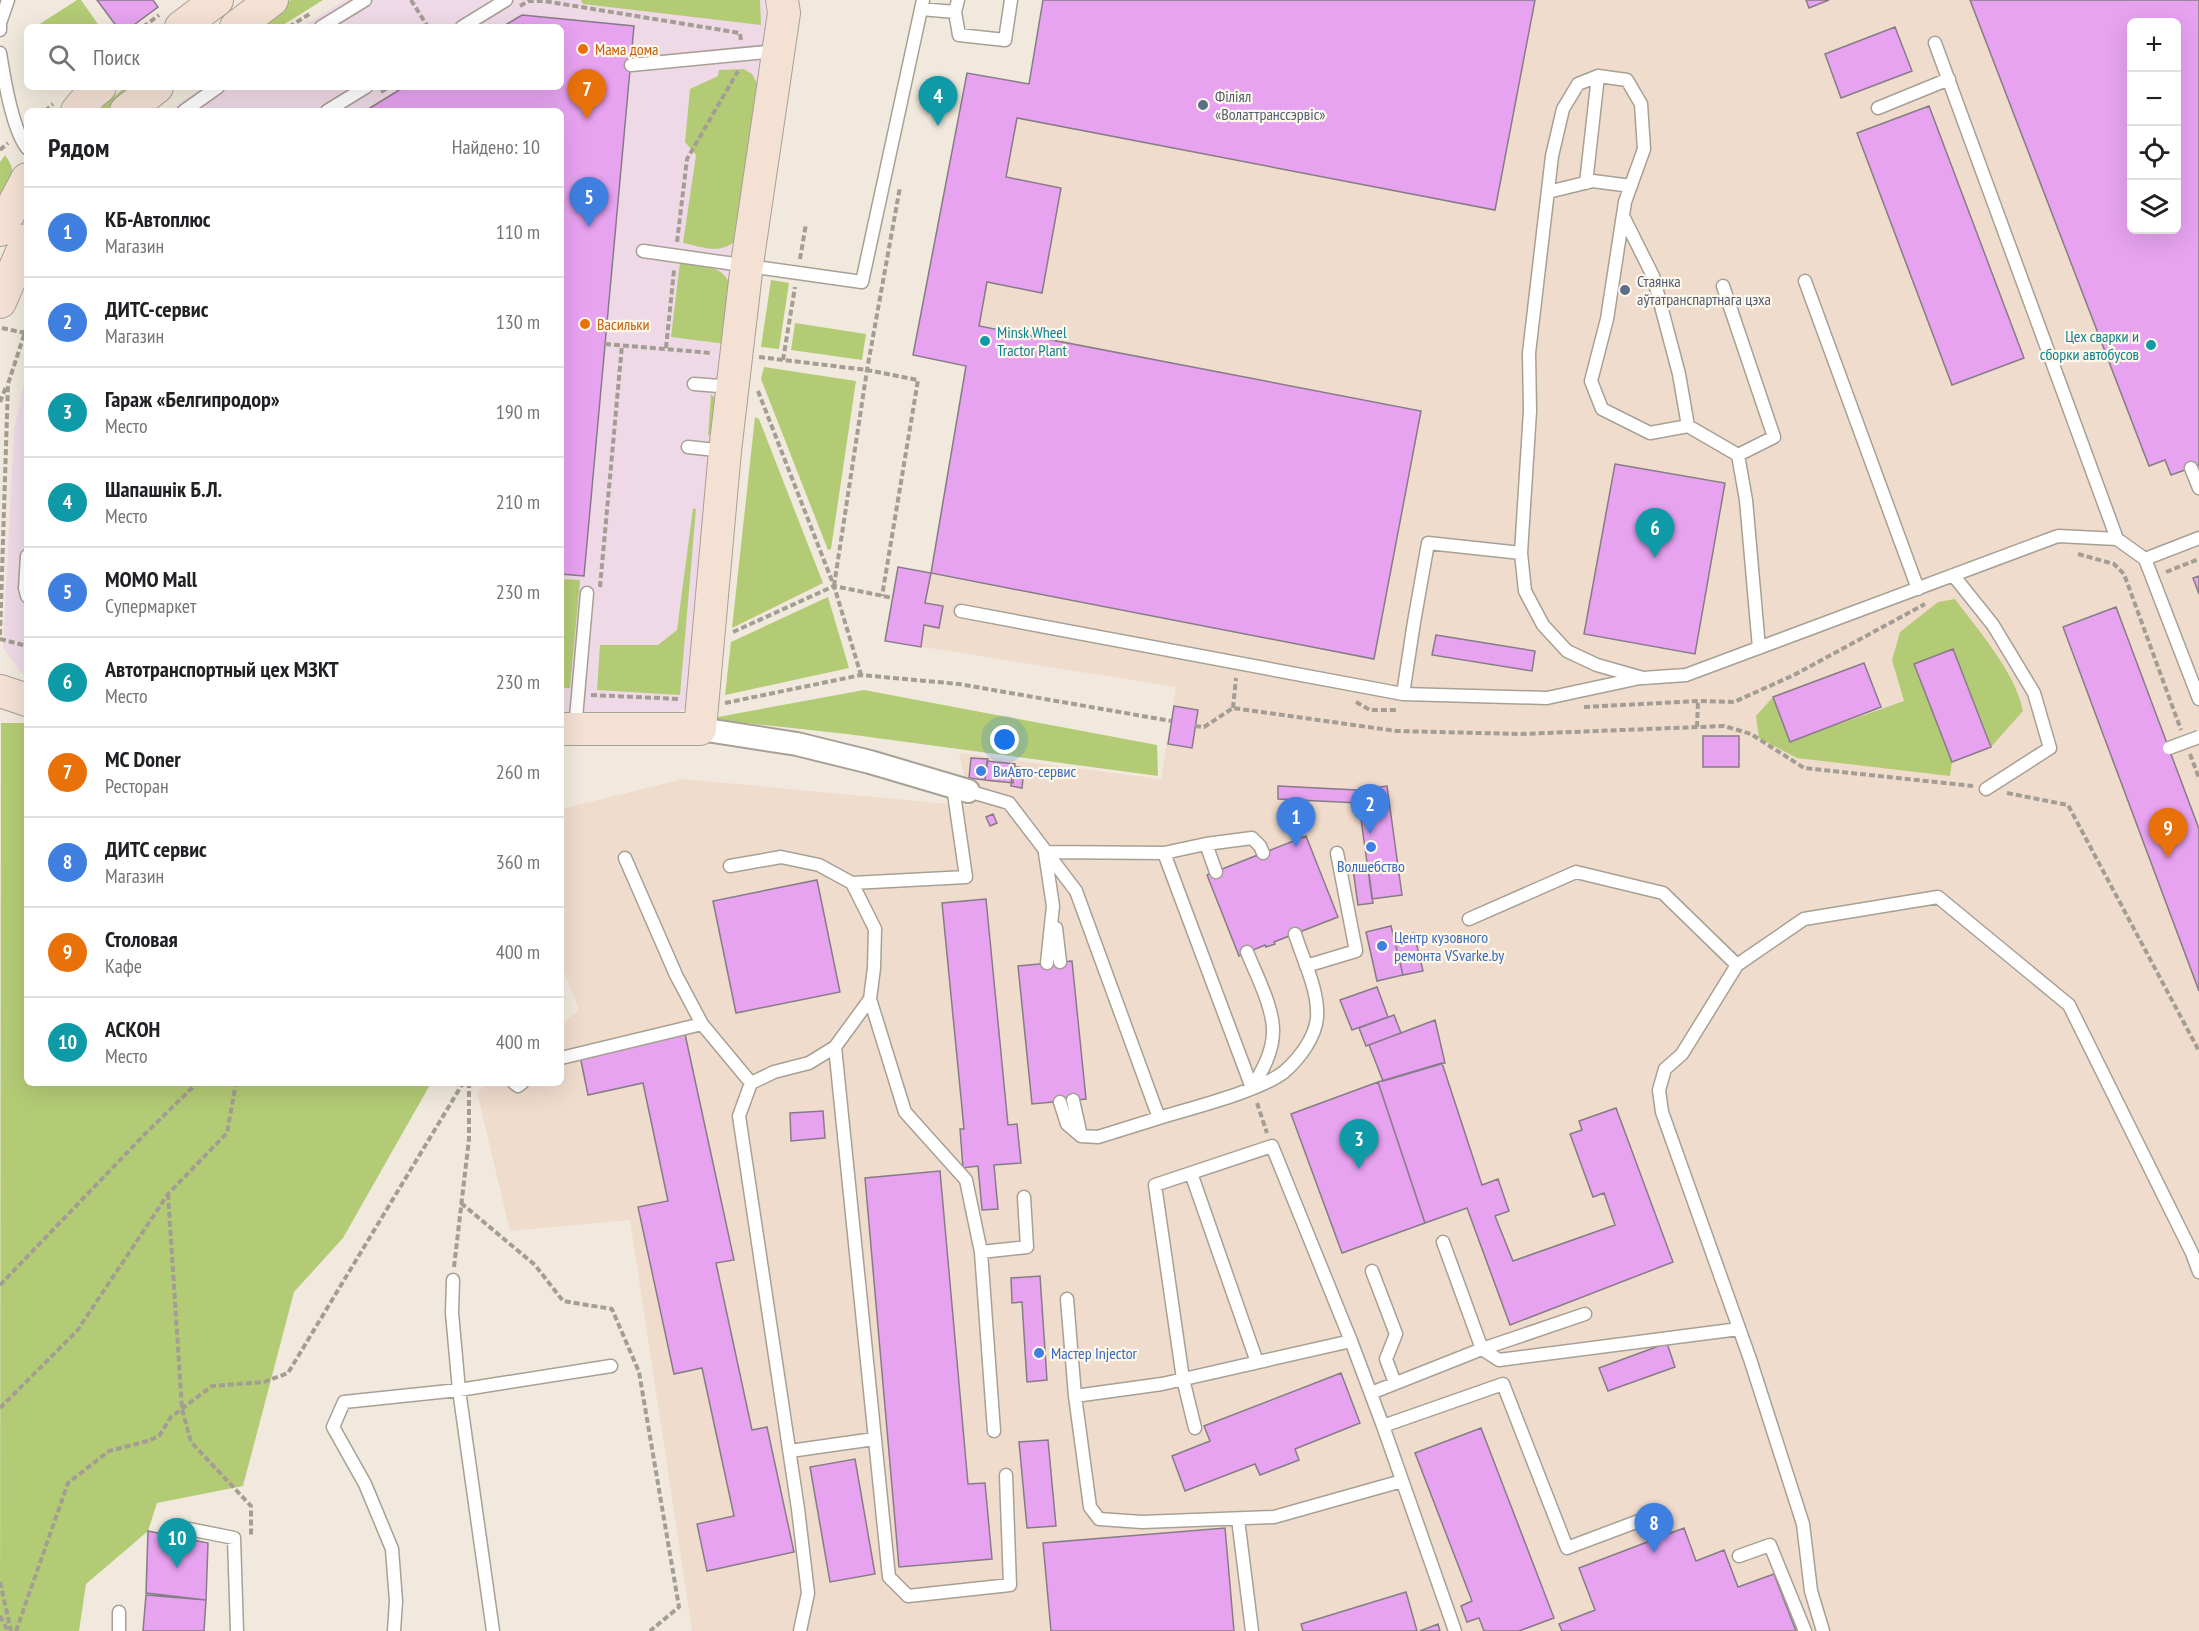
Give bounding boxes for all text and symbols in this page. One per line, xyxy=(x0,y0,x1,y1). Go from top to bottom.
map controls xyxy=(2127,18,2181,234)
button: + xyxy=(2127,18,2181,72)
search box xyxy=(24,24,564,90)
place label: Мама дома xyxy=(595,39,658,59)
icon: search xyxy=(45,41,78,74)
marker: Мама дома xyxy=(576,42,590,56)
text: Поиск xyxy=(93,43,140,71)
pin: 7 xyxy=(568,70,606,119)
button: − xyxy=(2127,72,2181,126)
pin: 4 xyxy=(918,76,958,126)
place label: Філіял «Волаттранссэрвіс» xyxy=(1215,86,1326,124)
marker: Філіял «Волаттранссэрвіс» xyxy=(1196,98,1210,112)
button: locate xyxy=(2127,126,2181,180)
text: Рядом xyxy=(48,131,109,164)
text: Найдено: 10 xyxy=(452,134,540,160)
pin: 5 xyxy=(570,178,608,227)
button: layers xyxy=(2127,180,2181,234)
text: КБ-Автоплюс xyxy=(105,205,211,233)
text: 1 xyxy=(63,219,72,245)
text: 110 m xyxy=(496,219,540,245)
text: Магазин xyxy=(105,233,164,259)
place label: Стаянка аўтатранспартнага цэха xyxy=(1637,271,1771,309)
marker: Стаянка аўтатранспартнага цэха xyxy=(1618,283,1632,297)
text: ДИТС-сервис xyxy=(105,295,208,323)
text: 2 xyxy=(63,309,72,335)
text: 130 m xyxy=(496,309,540,335)
place label: Васильки xyxy=(597,314,649,334)
marker: Васильки xyxy=(578,317,592,331)
place label: Minsk Wheel Tractor Plant xyxy=(997,322,1068,360)
text: Магазин xyxy=(105,323,164,349)
place label: Цех сварки и сборки автобусов xyxy=(2040,326,2139,364)
marker: Minsk Wheel Tractor Plant xyxy=(978,334,992,348)
marker: Цех сварки и сборки автобусов xyxy=(2144,338,2158,352)
text: Гараж «Белгипродор» xyxy=(105,385,280,413)
text: 3 xyxy=(63,399,72,425)
text: 190 m xyxy=(496,399,540,425)
text: Место xyxy=(105,413,148,439)
text: Шапашнік Б.Л. xyxy=(105,475,222,503)
text: 4 xyxy=(63,489,72,515)
text: 210 m xyxy=(496,489,540,515)
text: Место xyxy=(105,503,148,529)
pin: 6 xyxy=(1636,508,1674,558)
text: MOMO Mall xyxy=(105,565,197,593)
text: 5 xyxy=(63,579,72,605)
text: 230 m xyxy=(496,579,540,605)
text: Супермаркет xyxy=(105,593,196,619)
text: Автотранспортный цех МЗКТ xyxy=(105,655,339,683)
text: 6 xyxy=(63,669,72,695)
text: 230 m xyxy=(496,669,540,695)
text: Место xyxy=(105,683,148,709)
your location xyxy=(990,725,1019,754)
text: MC Doner xyxy=(105,745,181,773)
text: 7 xyxy=(63,759,72,785)
text: 260 m xyxy=(496,759,540,785)
place label: ВиАвто-сервис xyxy=(993,761,1077,781)
marker: ВиАвто-сервис xyxy=(974,764,988,778)
text: Ресторан xyxy=(105,773,169,799)
pin: 2 xyxy=(1350,784,1390,834)
pin: 1 xyxy=(1276,798,1316,847)
pin: 9 xyxy=(2148,808,2188,858)
text: ДИТС сервис xyxy=(105,835,207,863)
marker: Волшебство xyxy=(1364,840,1378,854)
text: 8 xyxy=(63,849,72,875)
text: 360 m xyxy=(496,849,540,875)
place label: Волшебство xyxy=(1337,856,1405,876)
text: Магазин xyxy=(105,863,164,889)
text: Столовая xyxy=(105,925,178,953)
place label: Центр кузовного ремонта VSvarke.by xyxy=(1394,927,1504,965)
text: 9 xyxy=(63,939,72,965)
text: 400 m xyxy=(496,939,540,965)
marker: Центр кузовного ремонта VSvarke.by xyxy=(1375,939,1389,953)
text: Кафе xyxy=(105,953,142,979)
text: АСКОН xyxy=(105,1015,160,1043)
text: 10 xyxy=(58,1029,77,1055)
text: 400 m xyxy=(496,1029,540,1055)
text: Место xyxy=(105,1043,148,1069)
pin: 3 xyxy=(1340,1120,1378,1169)
place label: Мастер Injector xyxy=(1051,1343,1138,1363)
marker: Мастер Injector xyxy=(1032,1346,1046,1360)
pin: 8 xyxy=(1634,1504,1674,1553)
pin: 10 xyxy=(158,1518,196,1568)

